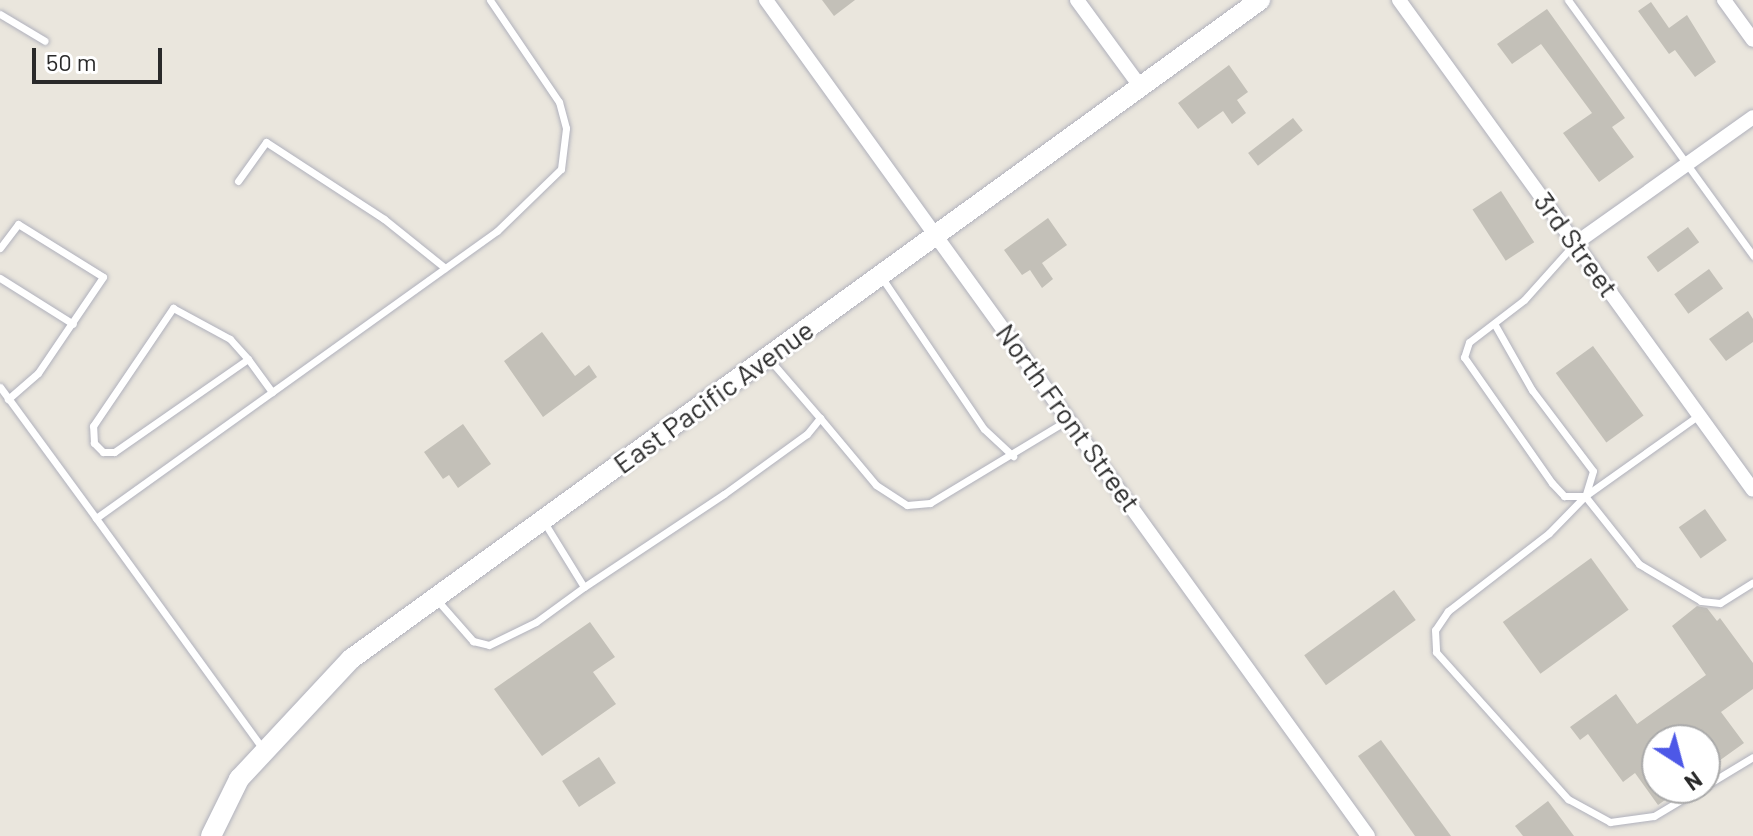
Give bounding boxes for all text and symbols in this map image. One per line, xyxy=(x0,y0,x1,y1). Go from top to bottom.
scale bar xyxy=(36,32,166,82)
text: 50 m xyxy=(46,47,97,76)
street label: 3rd Street xyxy=(1528,185,1626,303)
street label: East Pacific Avenue xyxy=(606,312,820,480)
street label: North Front Street xyxy=(990,317,1148,517)
north arrow xyxy=(1641,724,1721,804)
text: N xyxy=(1680,767,1708,797)

